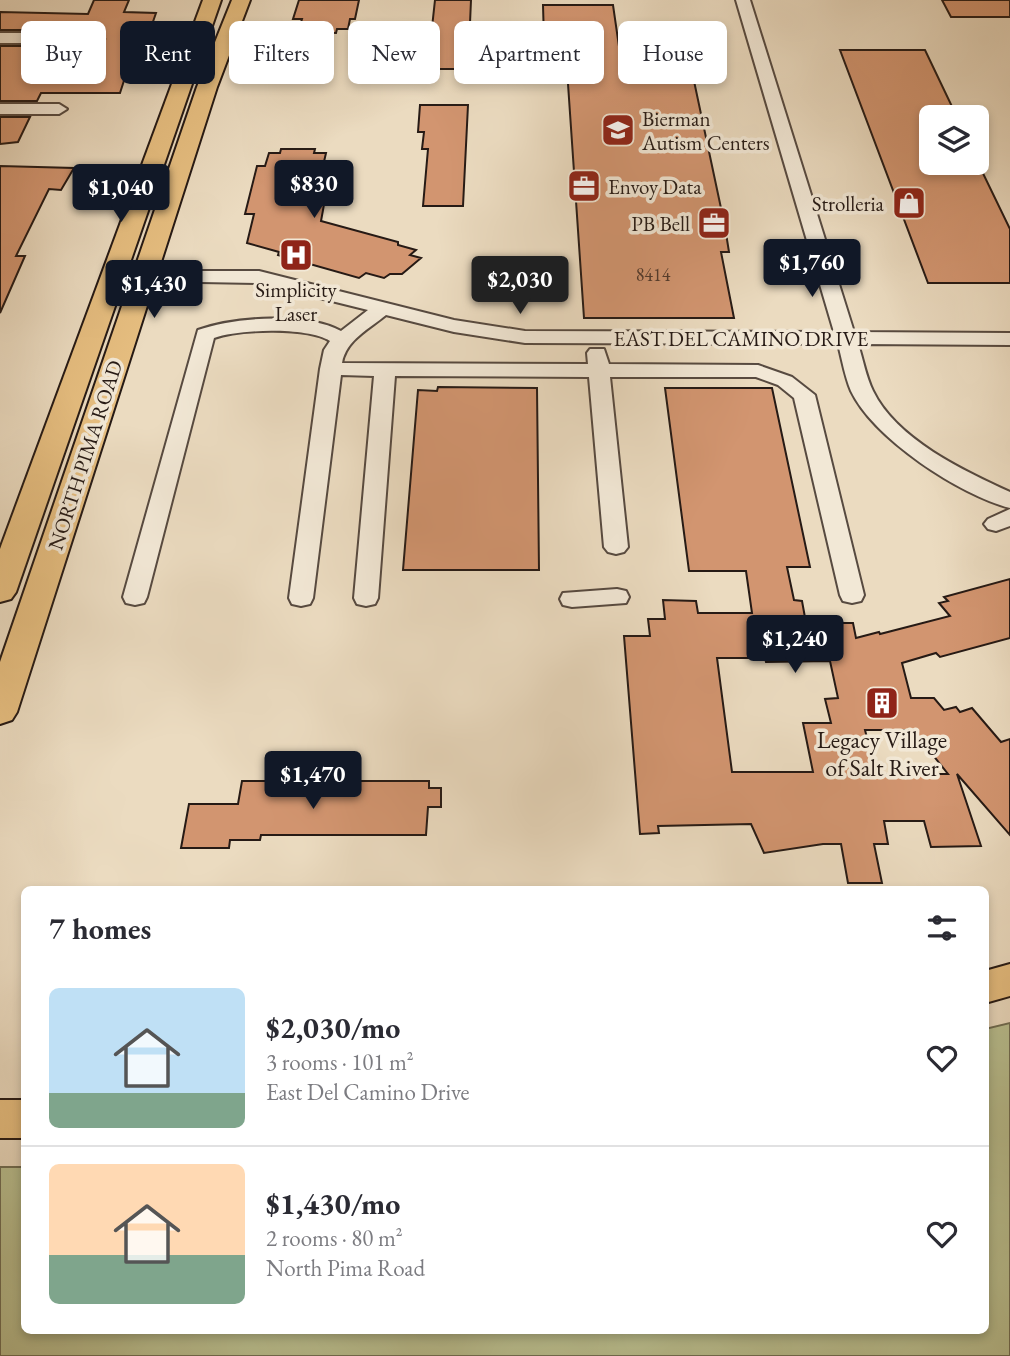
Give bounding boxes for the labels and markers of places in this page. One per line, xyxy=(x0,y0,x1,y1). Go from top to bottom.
place label: Bierman Autism Centers xyxy=(641,105,770,156)
school or university icon: Bierman Autism Centers xyxy=(599,111,637,149)
pin: $830 xyxy=(273,160,355,220)
pin: $1,040 xyxy=(64,164,178,224)
office icon: Envoy Data xyxy=(565,167,603,205)
place label: Envoy Data xyxy=(608,173,702,200)
shop icon: Strolleria xyxy=(890,184,928,222)
place label: Strolleria xyxy=(812,190,885,217)
office icon: PB Bell xyxy=(695,204,733,242)
place label: PB Bell xyxy=(631,210,690,237)
hospital icon: Simplicity Laser xyxy=(277,236,315,274)
pin: $1,760 xyxy=(755,240,869,299)
pin: $2,030 xyxy=(463,256,577,316)
pin: $1,430 xyxy=(97,260,211,320)
place label: Simplicity Laser xyxy=(255,276,338,327)
pin: $1,240 xyxy=(738,616,852,675)
building icon: Legacy Village of Salt River xyxy=(863,684,901,722)
place label: Legacy Village of Salt River xyxy=(817,724,947,783)
pin: $1,470 xyxy=(256,752,370,811)

